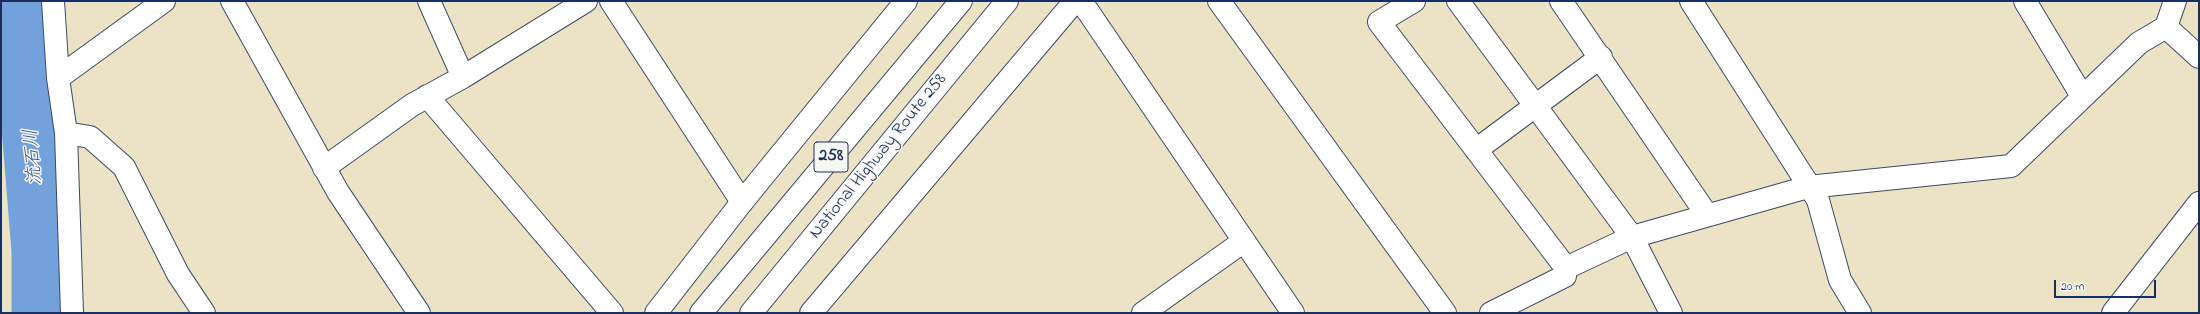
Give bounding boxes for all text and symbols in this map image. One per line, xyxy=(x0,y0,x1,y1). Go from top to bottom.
street label: National Highway Route 258 xyxy=(806,70,952,244)
water label: 流石川 xyxy=(21,128,49,186)
road number: 258 xyxy=(814,142,848,172)
scale bar xyxy=(2056,272,2158,298)
text: 20 m xyxy=(2061,278,2084,296)

